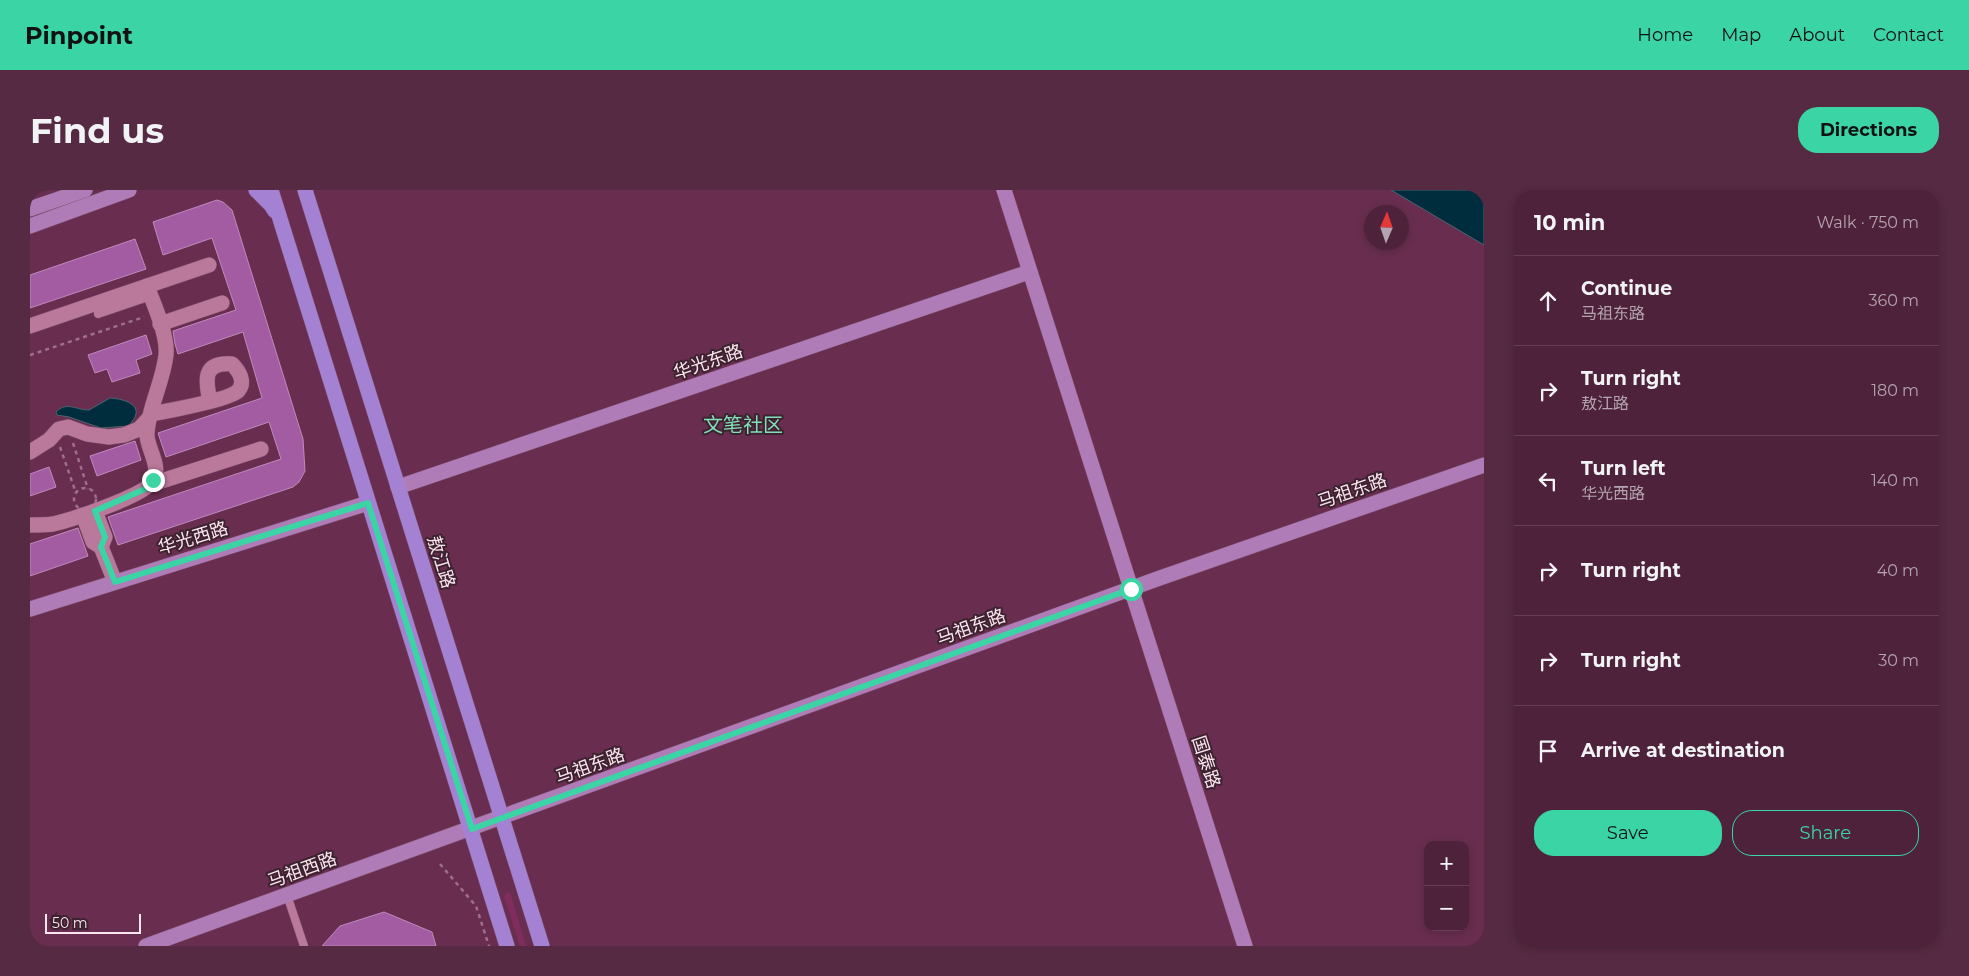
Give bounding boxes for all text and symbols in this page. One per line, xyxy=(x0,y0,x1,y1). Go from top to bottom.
text: Pinpoint xyxy=(25,21,133,50)
text: Home xyxy=(1637,24,1693,46)
text: Map xyxy=(1721,24,1761,46)
text: About xyxy=(1789,24,1845,46)
text: Contact xyxy=(1873,24,1944,46)
button: Directions xyxy=(1798,107,1939,153)
text: Find us xyxy=(30,109,164,152)
north arrow xyxy=(1364,205,1409,250)
text: 10 min xyxy=(1534,210,1605,235)
text: Walk · 750 m xyxy=(1816,213,1919,232)
text: Continue xyxy=(1581,277,1672,300)
icon: ahead xyxy=(1534,287,1562,315)
text: 360 m xyxy=(1868,291,1919,310)
text: 马祖东路 xyxy=(1581,304,1645,323)
street label: 华光东路 xyxy=(670,340,746,384)
text: Turn right xyxy=(1581,367,1681,390)
icon: right xyxy=(1534,377,1562,405)
text: 180 m xyxy=(1871,381,1919,400)
text: 敖江路 xyxy=(1581,394,1629,413)
district label: 文笔社区 xyxy=(703,413,783,437)
text: Turn left xyxy=(1581,457,1666,480)
icon: left xyxy=(1534,467,1562,495)
route end xyxy=(142,469,165,492)
street label: 马祖东路 xyxy=(1314,469,1390,513)
text: 140 m xyxy=(1871,471,1919,490)
text: 华光西路 xyxy=(1581,484,1645,503)
street label: 华光西路 xyxy=(155,517,231,559)
street label: 敖江路 xyxy=(423,533,459,591)
icon: right xyxy=(1534,557,1562,585)
text: Turn right xyxy=(1581,559,1681,582)
text: 40 m xyxy=(1877,561,1919,580)
route start xyxy=(1120,578,1143,601)
street label: 马祖东路 xyxy=(933,604,1009,650)
icon: right xyxy=(1534,647,1562,675)
text: Turn right xyxy=(1581,649,1681,672)
text: 30 m xyxy=(1878,651,1919,670)
street label: 国泰路 xyxy=(1187,733,1225,791)
icon: arrive xyxy=(1534,737,1562,765)
text: Arrive at destination xyxy=(1581,739,1785,762)
street label: 马祖东路 xyxy=(552,743,628,789)
button: Save xyxy=(1534,810,1722,856)
button: Share xyxy=(1732,810,1919,856)
map controls xyxy=(1424,841,1469,931)
button: + xyxy=(1424,841,1469,886)
street label: 马祖西路 xyxy=(264,847,340,893)
button: − xyxy=(1424,886,1469,931)
scale bar xyxy=(45,911,141,934)
text: 50 m xyxy=(52,914,88,932)

